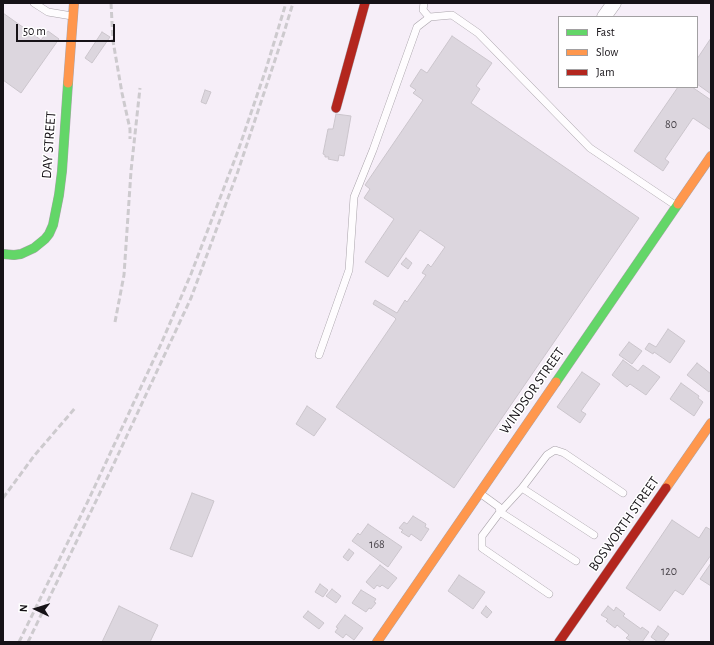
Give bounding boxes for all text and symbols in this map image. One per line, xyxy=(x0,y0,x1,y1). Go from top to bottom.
scale bar xyxy=(18,16,117,42)
legend xyxy=(558,16,698,88)
text: 50 m xyxy=(23,25,46,37)
text: Fast xyxy=(596,26,615,38)
text: Slow xyxy=(596,46,618,58)
text: Jam xyxy=(596,66,615,78)
street label: DAY STREET xyxy=(38,111,60,179)
house number: 80 xyxy=(665,117,677,131)
street label: WINDSOR STREET xyxy=(496,344,568,438)
street label: BOSWORTH STREET xyxy=(585,473,663,575)
house number: 168 xyxy=(369,537,385,551)
house number: 120 xyxy=(661,564,677,578)
north arrow xyxy=(16,589,56,629)
text: N xyxy=(18,604,29,612)

